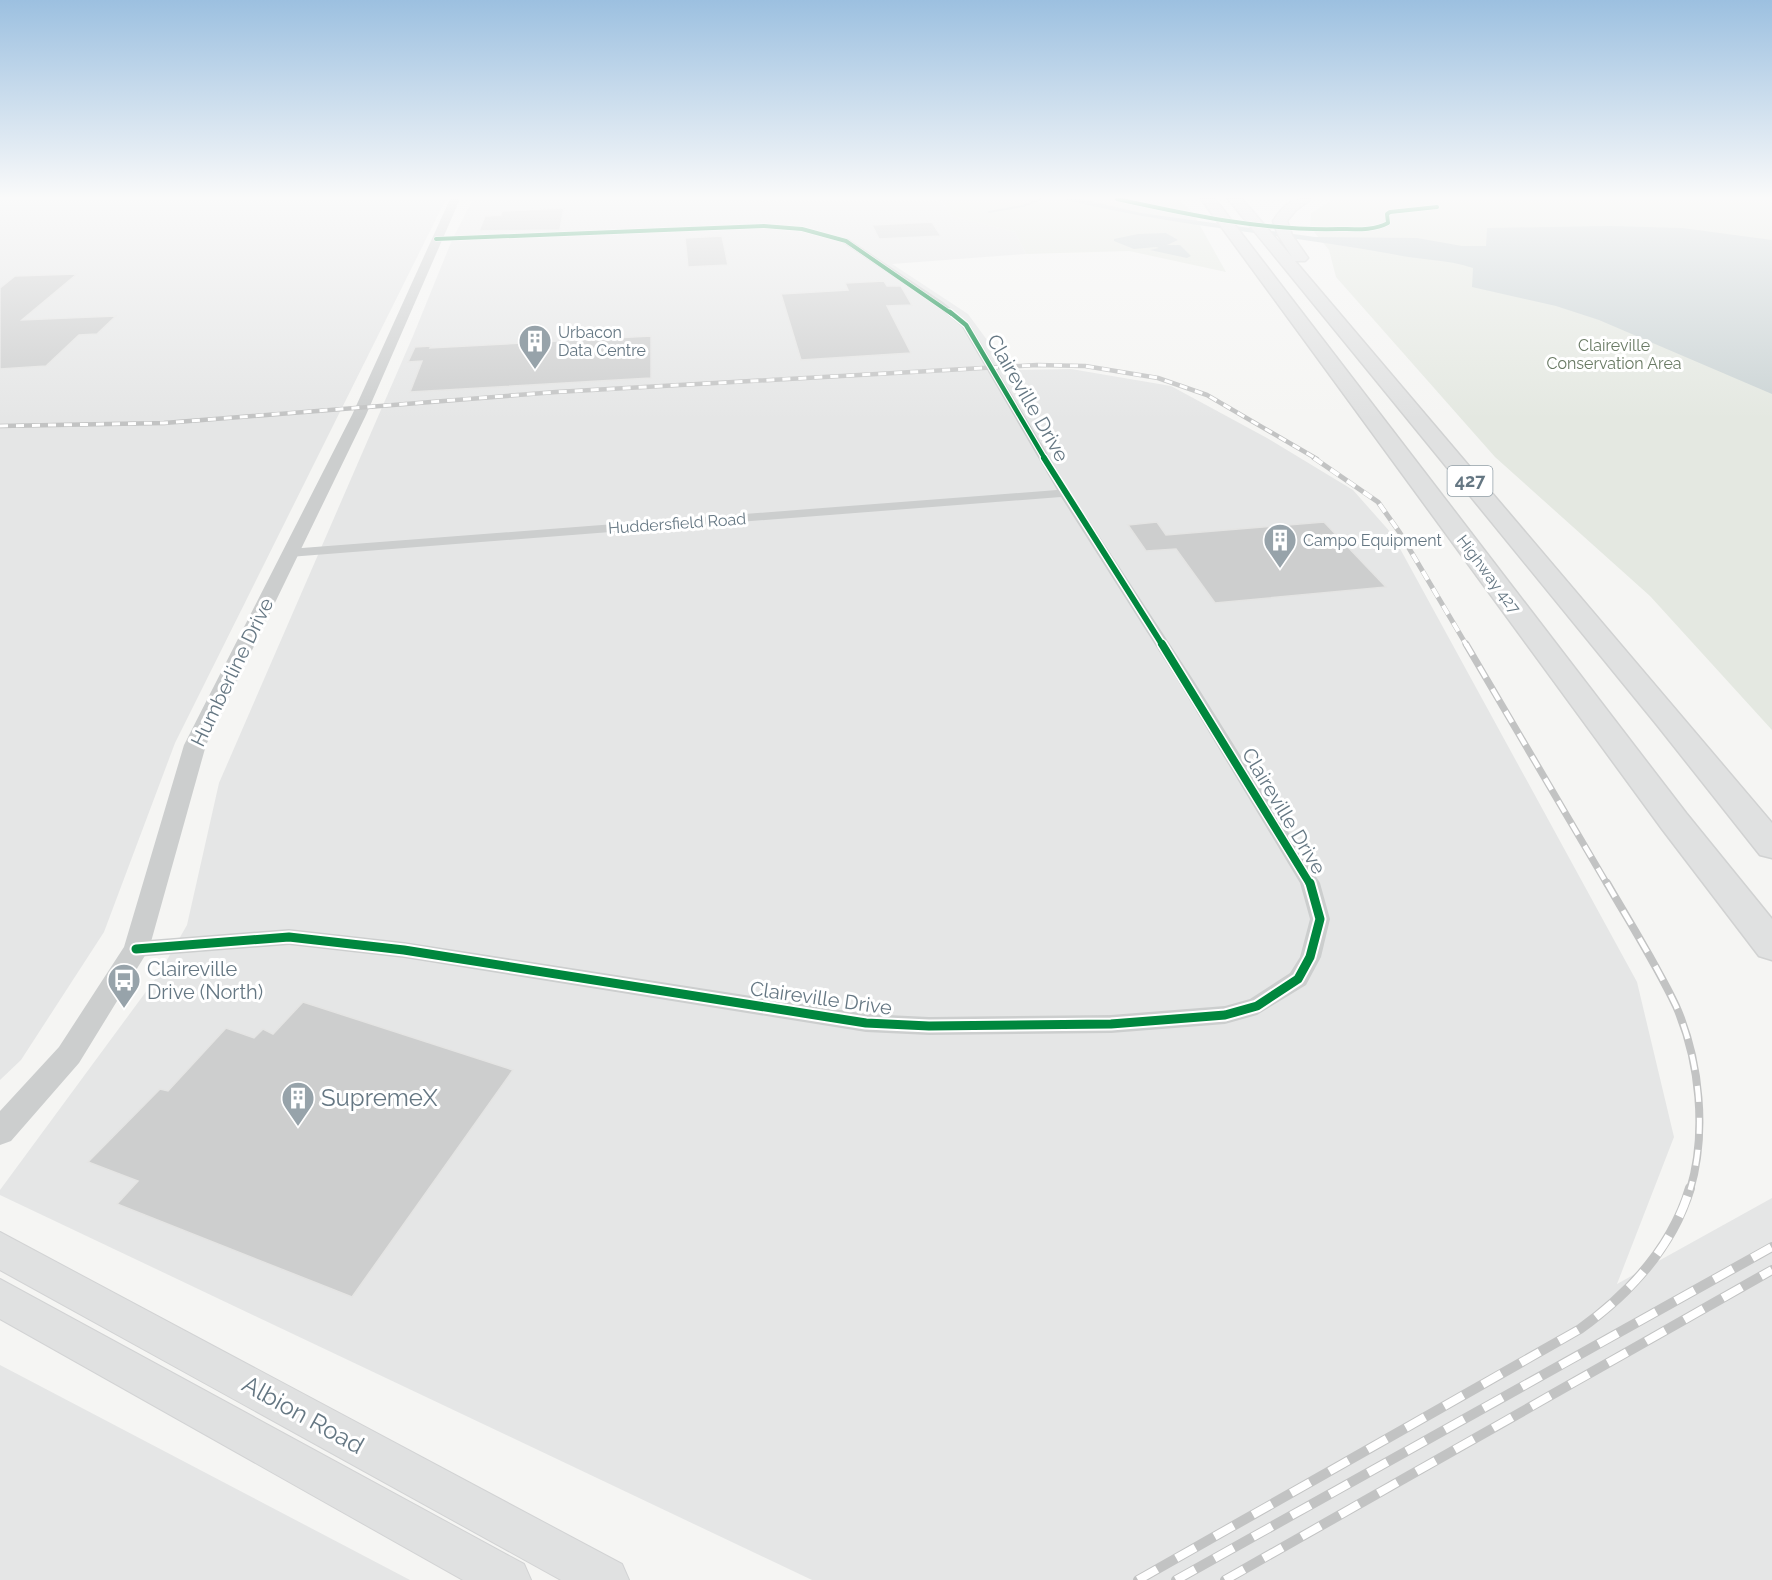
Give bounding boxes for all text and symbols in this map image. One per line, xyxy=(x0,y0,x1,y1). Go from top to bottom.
building icon: Urbacon Data Centre xyxy=(517,323,553,370)
place label: Urbacon Data Centre xyxy=(558,323,646,360)
street label: Claireville Drive xyxy=(982,330,1074,466)
park label: Claireville Conservation Area xyxy=(1546,336,1682,373)
road number: 427 xyxy=(1448,466,1492,496)
street label: Huddersfield Road xyxy=(607,509,747,538)
building icon: Campo Equipment xyxy=(1262,522,1298,569)
place label: Campo Equipment xyxy=(1303,531,1442,550)
street label: Highway 427 xyxy=(1453,531,1525,618)
street label: Humberline Drive xyxy=(186,594,278,750)
street label: Claireville Drive xyxy=(1237,744,1331,879)
place label: Claireville Drive (North) xyxy=(147,957,263,1004)
bus stop icon: Claireville Drive (North) xyxy=(106,962,142,1009)
street label: Claireville Drive xyxy=(749,976,894,1020)
building icon: SupremeX xyxy=(280,1080,316,1127)
place label: SupremeX xyxy=(321,1083,438,1112)
street label: Albion Road xyxy=(237,1369,369,1460)

